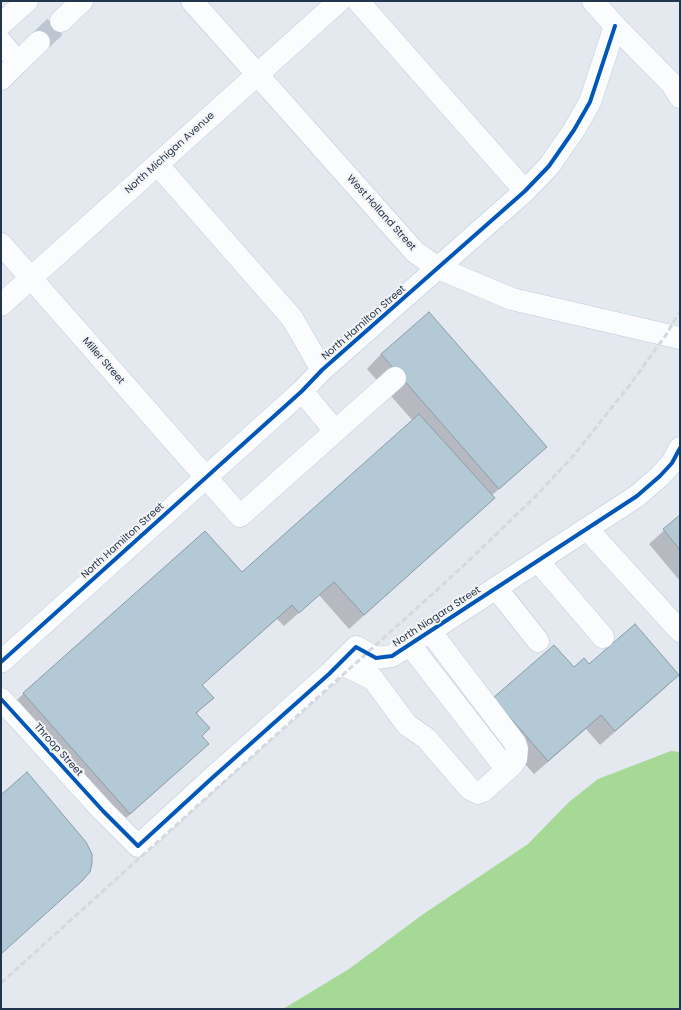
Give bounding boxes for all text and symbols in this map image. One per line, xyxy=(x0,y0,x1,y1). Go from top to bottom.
street label: North Michigan Avenue xyxy=(123,110,217,196)
street label: West Holland Street xyxy=(344,173,418,253)
street label: North Hamilton Street xyxy=(320,283,408,363)
street label: Miller Street xyxy=(79,335,127,387)
street label: North Hamilton Street xyxy=(79,501,167,581)
street label: North Niagara Street xyxy=(391,584,483,650)
street label: Throop Street xyxy=(31,721,85,779)

